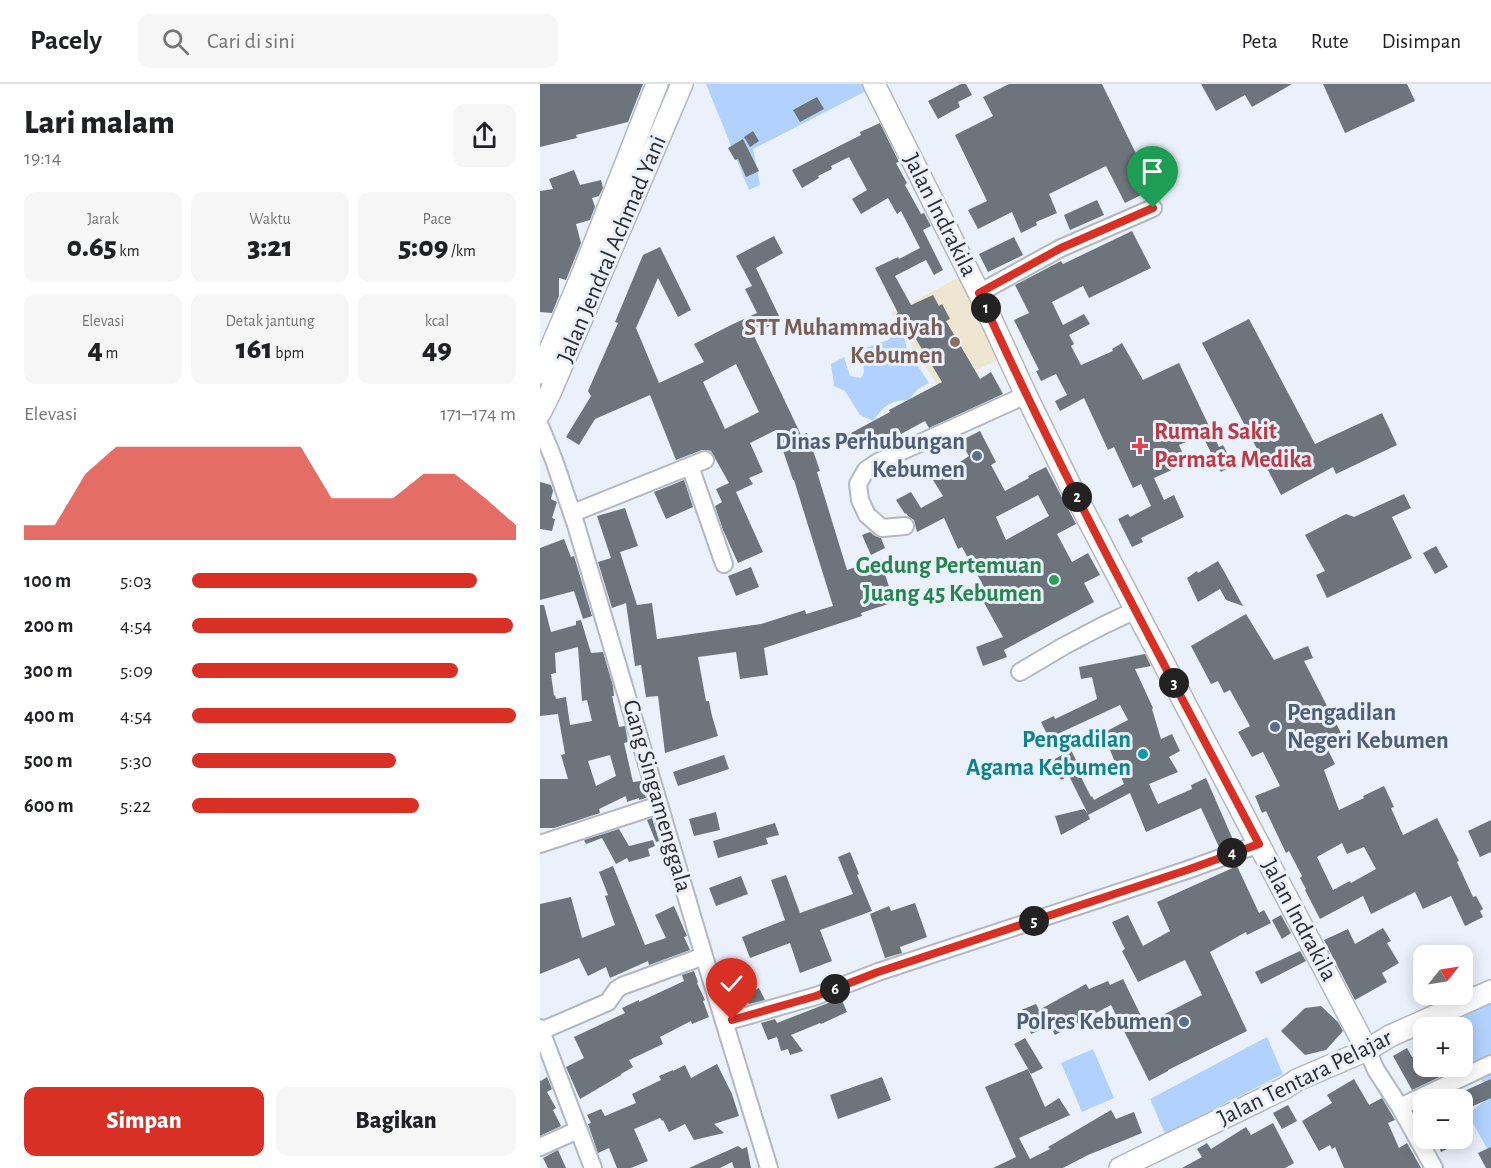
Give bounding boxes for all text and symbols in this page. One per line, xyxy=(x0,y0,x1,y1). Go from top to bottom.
search box xyxy=(138,14,558,68)
icon: search xyxy=(159,25,192,58)
text: Pacely xyxy=(30,27,102,55)
text: Cari di sini xyxy=(207,30,295,52)
text: Peta xyxy=(1242,31,1278,52)
text: Rute xyxy=(1311,31,1349,52)
text: Disimpan xyxy=(1382,31,1461,52)
button: share xyxy=(453,104,516,167)
text: Lari malam xyxy=(24,107,175,140)
street label: Jalan Jendral Achmad Yani xyxy=(553,132,671,366)
pin xyxy=(1127,146,1178,208)
text: 19:14 xyxy=(24,148,61,168)
street label: Jalan Indrakila xyxy=(899,150,981,280)
icon: arrive xyxy=(1136,155,1169,188)
text: Jarak xyxy=(87,211,119,227)
text: Waktu xyxy=(249,211,291,227)
text: Pace xyxy=(423,211,451,227)
text: 0.65 xyxy=(67,232,117,262)
text: 3:21 xyxy=(247,232,293,262)
text: 5:09 xyxy=(398,232,448,262)
text: km xyxy=(117,243,139,259)
text: /km xyxy=(448,243,476,259)
pin: 1 xyxy=(971,293,1001,323)
text: 1 xyxy=(983,300,989,316)
text: Elevasi xyxy=(82,313,124,329)
text: Detak jantung xyxy=(225,313,315,329)
text: kcal xyxy=(425,313,449,329)
place label: STT Muhammadiyah Kebumen xyxy=(744,316,943,368)
text: 4 xyxy=(88,334,103,364)
text: 161 xyxy=(236,334,273,364)
text: 49 xyxy=(422,334,452,364)
marker: STT Muhammadiyah Kebumen xyxy=(948,335,962,349)
text: m xyxy=(103,345,118,361)
text: bpm xyxy=(273,345,304,361)
text: Elevasi xyxy=(24,404,77,424)
text: 171–174 m xyxy=(440,404,516,424)
place label: Rumah Sakit Permata Medika xyxy=(1154,420,1312,472)
place label: Dinas Perhubungan Kebumen xyxy=(775,430,965,482)
marker: Rumah Sakit Permata Medika xyxy=(1131,437,1149,455)
marker: Dinas Perhubungan Kebumen xyxy=(970,449,984,463)
pin: 2 xyxy=(1062,482,1092,512)
text: 2 xyxy=(1073,489,1081,505)
place label: Gedung Pertemuan Juang 45 Kebumen xyxy=(856,554,1042,606)
text: 100 m xyxy=(24,571,71,591)
text: 5:03 xyxy=(120,571,152,591)
marker: Gedung Pertemuan Juang 45 Kebumen xyxy=(1047,573,1061,587)
text: 200 m xyxy=(24,616,73,636)
text: 4:54 xyxy=(120,616,152,636)
text: 300 m xyxy=(24,661,73,681)
text: 5:09 xyxy=(120,661,153,681)
pin: 3 xyxy=(1159,668,1189,698)
text: 3 xyxy=(1171,675,1177,691)
street label: Gang Singamenggala xyxy=(618,697,696,895)
place label: Pengadilan Negeri Kebumen xyxy=(1287,701,1449,753)
text: 400 m xyxy=(24,706,74,726)
text: 4:54 xyxy=(120,706,152,726)
marker: Pengadilan Negeri Kebumen xyxy=(1268,720,1282,734)
place label: Pengadilan Agama Kebumen xyxy=(966,728,1131,780)
marker: Pengadilan Agama Kebumen xyxy=(1136,747,1150,761)
text: 500 m xyxy=(24,751,73,771)
text: 5:30 xyxy=(120,751,152,771)
text: 600 m xyxy=(24,796,74,816)
text: 5:22 xyxy=(120,796,151,816)
pin: 4 xyxy=(1217,838,1247,868)
text: 4 xyxy=(1228,845,1236,861)
street label: Jalan Indrakila xyxy=(1257,855,1341,985)
pin: 5 xyxy=(1019,906,1049,936)
text: 5 xyxy=(1031,913,1037,929)
north arrow xyxy=(1413,945,1473,1005)
map controls xyxy=(1413,945,1473,1149)
pin xyxy=(706,958,757,1020)
icon: check xyxy=(715,967,748,1000)
pin: 6 xyxy=(820,974,850,1004)
text: 6 xyxy=(831,981,839,997)
place label: Polres Kebumen xyxy=(1016,1010,1172,1034)
marker: Polres Kebumen xyxy=(1177,1015,1191,1029)
button: + xyxy=(1413,1017,1473,1077)
street label: Jalan Tentara Pelajar xyxy=(1214,1025,1396,1131)
button: Simpan xyxy=(24,1087,264,1156)
button: Bagikan xyxy=(276,1087,516,1156)
button: − xyxy=(1413,1089,1473,1149)

